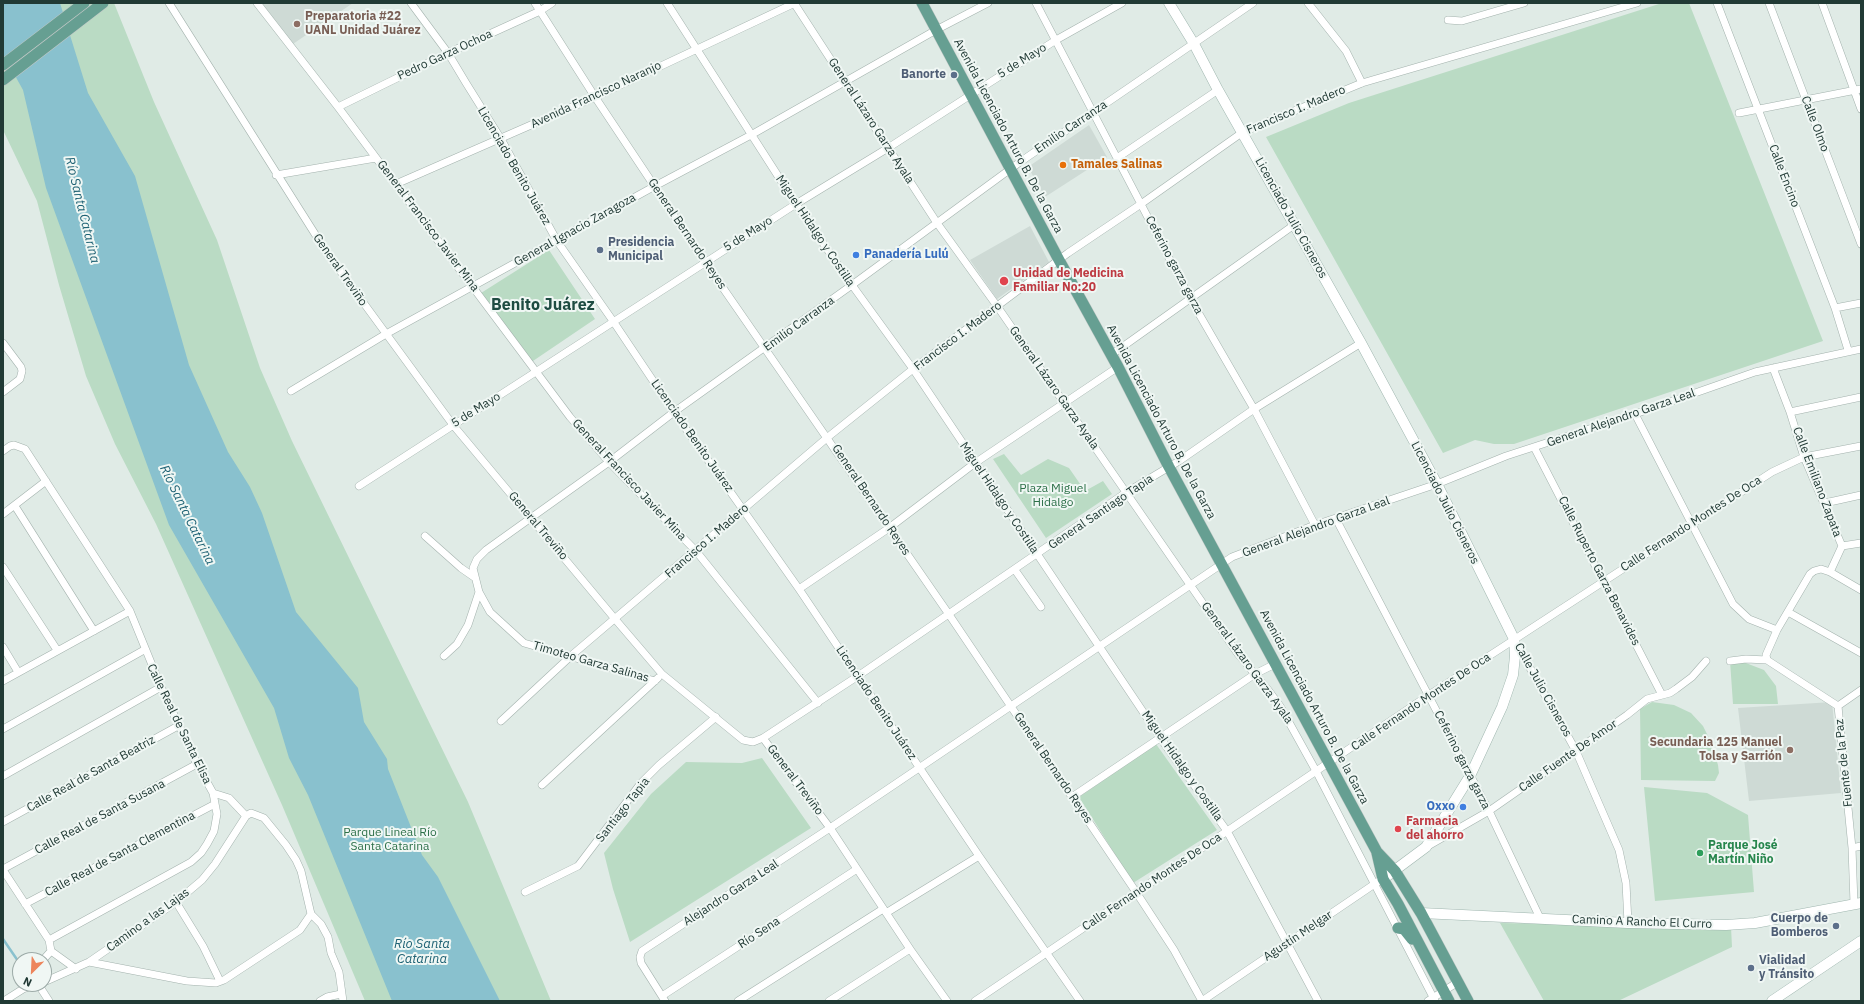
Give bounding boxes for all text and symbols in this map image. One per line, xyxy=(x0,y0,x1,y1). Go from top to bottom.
place label: Preparatoria #22 UANL Unidad Juárez xyxy=(305,10,421,38)
marker: Preparatoria #22 UANL Unidad Juárez xyxy=(292,19,302,29)
street label: Pedro Garza Ochoa xyxy=(395,27,495,83)
street label: Avenida Licenciado Arturo B. De la Garza xyxy=(950,36,1066,236)
street label: 5 de Mayo xyxy=(995,40,1049,82)
street label: General Lázaro Garza Ayala xyxy=(825,56,917,186)
street label: Avenida Francisco Naranjo xyxy=(528,58,664,132)
place label: Banorte xyxy=(901,68,946,82)
marker: Banorte xyxy=(949,70,959,80)
street label: Francisco I. Madero xyxy=(1244,83,1348,137)
street label: Calle Olmo xyxy=(1798,94,1832,154)
street label: Emilio Carranza xyxy=(1032,98,1110,156)
street label: Licenciado Benito Juárez xyxy=(474,104,554,228)
street label: Calle Encino xyxy=(1765,143,1803,209)
water label: Río Santa Catarina xyxy=(61,155,103,265)
street label: Licenciado Julio Cisneros xyxy=(1252,155,1330,281)
street label: General Francisco Javier Mina xyxy=(374,157,482,295)
place label: Tamales Salinas xyxy=(1071,158,1162,172)
marker: Tamales Salinas xyxy=(1058,160,1068,170)
street label: Miguel Hidalgo y Costilla xyxy=(772,173,858,289)
street label: General Bernardo Reyes xyxy=(645,176,729,292)
street label: General Ignacio Zaragoza xyxy=(512,190,638,270)
street label: 5 de Mayo xyxy=(721,213,775,255)
street label: Ceferino garza garza xyxy=(1142,213,1206,317)
street label: General Treviño xyxy=(310,231,370,309)
place label: Presidencia Municipal xyxy=(608,236,674,264)
marker: Presidencia Municipal xyxy=(595,245,605,255)
place label: Panadería Lulú xyxy=(864,248,949,262)
marker: Panadería Lulú xyxy=(851,250,861,260)
place label: Unidad de Medicina Familiar No:20 xyxy=(1013,267,1124,295)
marker: Unidad de Medicina Familiar No:20 xyxy=(998,275,1010,287)
street label: Emilio Carranza xyxy=(761,293,837,355)
district label: Benito Juárez xyxy=(491,295,595,315)
street label: Francisco I. Madero xyxy=(911,298,1005,374)
street label: Avenida Licenciado Arturo B. De la Garza xyxy=(1103,322,1219,522)
street label: General Lázaro Garza Ayala xyxy=(1006,324,1102,452)
street label: Licenciado Benito Juárez xyxy=(648,377,736,495)
street label: General Alejandro Garza Leal xyxy=(1545,386,1697,450)
street label: 5 de Mayo xyxy=(449,389,503,431)
street label: General Francisco Javier Mina xyxy=(569,416,689,544)
street label: Calle Emiliano Zapata xyxy=(1789,425,1845,539)
street label: Licenciado Julio Cisneros xyxy=(1408,439,1482,567)
street label: Miguel Hidalgo y Costilla xyxy=(956,440,1042,556)
street label: General Bernardo Reyes xyxy=(829,442,913,558)
water label: Río Santa Catarina xyxy=(156,463,218,567)
street label: General Santiago Tapia xyxy=(1046,471,1156,553)
street label: Calle Fernando Montes De Oca xyxy=(1618,473,1764,575)
park label: Plaza Miguel Hidalgo xyxy=(1019,482,1087,510)
street label: General Treviño xyxy=(505,489,571,563)
street label: General Alejandro Garza Leal xyxy=(1240,494,1392,560)
street label: Calle Ruperto Garza Benavides xyxy=(1555,494,1643,648)
street label: Francisco I. Madero xyxy=(662,501,752,581)
street label: General Lázaro Garza Ayala xyxy=(1198,599,1296,727)
street label: Avenida Licenciado Arturo B. De la Garza xyxy=(1256,607,1372,807)
street label: Timoteo Garza Salinas xyxy=(531,639,651,685)
street label: Calle Julio Cisneros xyxy=(1511,641,1575,739)
street label: Licenciado Benito Juárez xyxy=(833,643,919,763)
street label: Calle Fernando Montes De Oca xyxy=(1349,650,1493,754)
street label: Calle Real de Santa Elisa xyxy=(144,662,214,786)
street label: Miguel Hidalgo y Costilla xyxy=(1138,708,1226,824)
street label: Ceferino garza garza xyxy=(1431,708,1493,812)
street label: General Bernardo Reyes xyxy=(1011,710,1095,826)
street label: Calle Fuente De Amor xyxy=(1516,717,1620,795)
street label: Fuente de la Paz xyxy=(1832,718,1856,808)
street label: Calle Real de Santa Beatriz xyxy=(24,733,158,815)
place label: Secundaria 125 Manuel Tolsa y Sarrión xyxy=(1649,736,1782,764)
street label: General Treviño xyxy=(764,742,826,818)
marker: Secundaria 125 Manuel Tolsa y Sarrión xyxy=(1785,745,1795,755)
street label: Santiago Tapia xyxy=(593,775,653,845)
street label: Calle Real de Santa Susana xyxy=(32,776,168,858)
place label: Oxxo xyxy=(1426,800,1455,814)
marker: Oxxo xyxy=(1458,802,1468,812)
street label: Calle Real de Santa Clementina xyxy=(42,808,198,900)
place label: Farmacia del ahorro xyxy=(1406,815,1464,843)
marker: Farmacia del ahorro xyxy=(1393,824,1403,834)
park label: Parque Lineal Río Santa Catarina xyxy=(343,826,437,854)
street label: Calle Fernando Montes De Oca xyxy=(1080,830,1224,934)
place label: Parque José Martín Niño xyxy=(1708,839,1778,867)
marker: Parque José Martín Niño xyxy=(1695,848,1705,858)
street label: Alejandro Garza Leal xyxy=(681,857,781,929)
street label: Camino a las Lajas xyxy=(104,885,192,955)
street label: Agustín Melgar xyxy=(1261,908,1335,964)
street label: Camino A Rancho El Curro xyxy=(1572,912,1712,932)
place label: Cuerpo de Bomberos xyxy=(1771,912,1828,940)
street label: Río Sena xyxy=(735,914,783,952)
marker: Cuerpo de Bomberos xyxy=(1831,921,1841,931)
water label: Río Santa Catarina xyxy=(394,936,450,967)
north arrow xyxy=(12,952,52,992)
place label: Vialidad y Tránsito xyxy=(1759,954,1814,982)
marker: Vialidad y Tránsito xyxy=(1746,963,1756,973)
text: N xyxy=(21,974,34,990)

